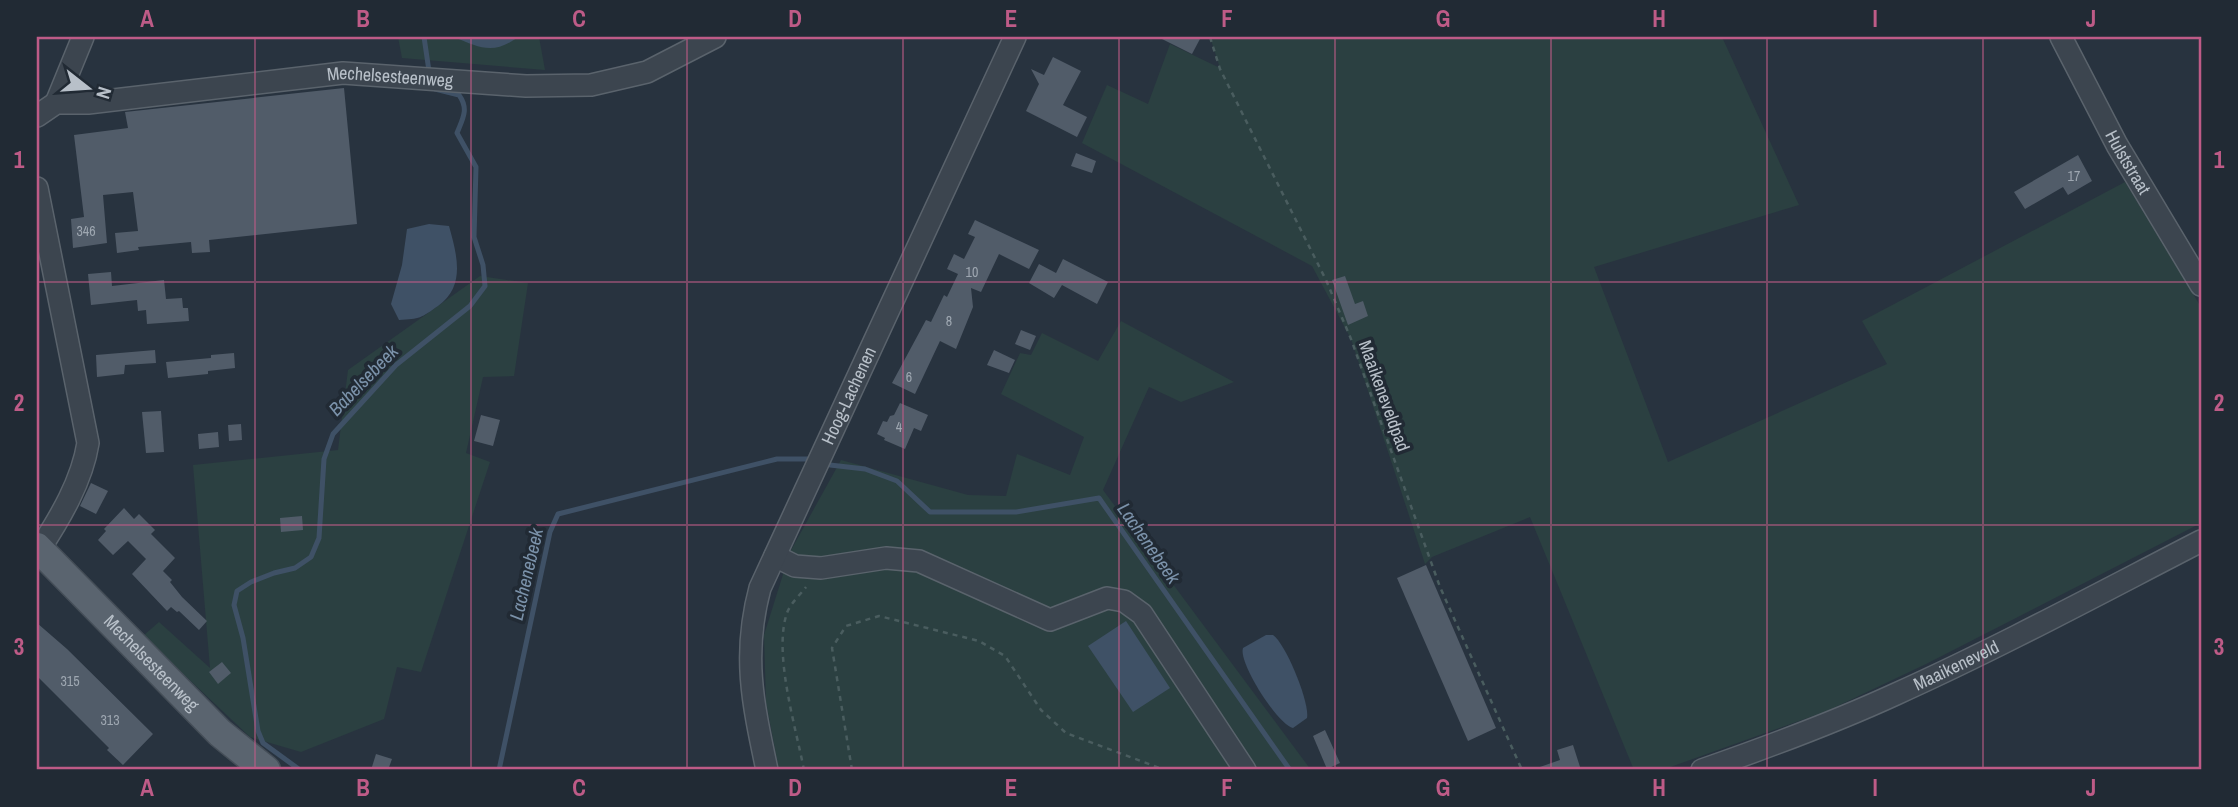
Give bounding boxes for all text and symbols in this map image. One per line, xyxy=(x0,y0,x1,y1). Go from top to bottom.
text: A xyxy=(140,3,154,34)
text: B xyxy=(356,3,370,34)
text: C xyxy=(572,3,586,34)
text: D xyxy=(788,3,802,34)
text: E xyxy=(1005,3,1017,34)
text: F xyxy=(1221,3,1233,34)
text: G xyxy=(1436,3,1450,34)
text: H xyxy=(1652,3,1666,34)
text: I xyxy=(1872,3,1878,34)
text: J xyxy=(2086,3,2096,34)
north arrow xyxy=(52,52,122,122)
street label: Mechelsesteenweg xyxy=(326,60,455,93)
text: N xyxy=(90,84,118,102)
street label: Hulststraat xyxy=(2099,126,2157,199)
text: 1 xyxy=(14,144,25,175)
text: 1 xyxy=(2214,144,2225,175)
house number: 17 xyxy=(2068,167,2080,185)
house number: 346 xyxy=(76,222,96,240)
house number: 10 xyxy=(966,263,978,281)
house number: 8 xyxy=(946,312,952,330)
street label: Maaikeneveldpad xyxy=(1353,337,1416,455)
water label: Babelsebeek xyxy=(322,338,404,421)
street label: Hoog-Lachenen xyxy=(815,343,882,449)
house number: 6 xyxy=(906,368,912,386)
text: 2 xyxy=(14,387,24,418)
text: 2 xyxy=(2214,387,2224,418)
house number: 4 xyxy=(896,418,903,436)
water label: Lachenebeek xyxy=(1112,497,1187,590)
water label: Lachenebeek xyxy=(503,524,549,623)
street label: Mechelsesteenweg xyxy=(98,609,205,717)
text: 3 xyxy=(14,631,24,662)
text: 3 xyxy=(2214,631,2224,662)
street label: Maaikeneveld xyxy=(1909,634,2003,696)
house number: 315 xyxy=(60,672,80,690)
house number: 313 xyxy=(100,711,120,729)
text: A xyxy=(140,772,154,803)
text: B xyxy=(356,772,370,803)
text: C xyxy=(572,772,586,803)
text: D xyxy=(788,772,802,803)
text: E xyxy=(1005,772,1017,803)
text: F xyxy=(1221,772,1233,803)
text: G xyxy=(1436,772,1450,803)
text: H xyxy=(1652,772,1666,803)
text: I xyxy=(1872,772,1878,803)
text: J xyxy=(2086,772,2096,803)

